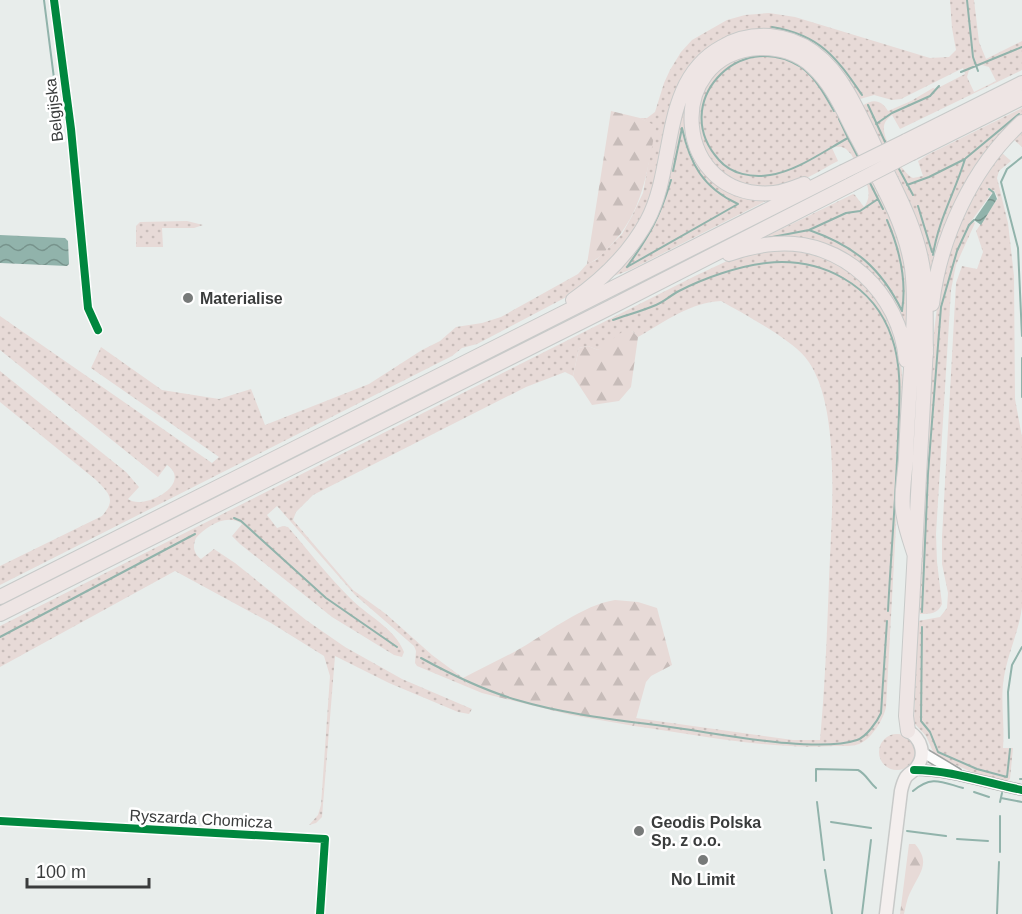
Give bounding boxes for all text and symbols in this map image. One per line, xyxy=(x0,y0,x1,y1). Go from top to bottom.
street label: Belgijska xyxy=(42,77,66,143)
place label: Materialise xyxy=(200,290,283,307)
marker: Materialise xyxy=(181,291,195,305)
street label: Ryszarda Chomicza xyxy=(129,807,273,831)
place label: Geodis Polska Sp. z o.o. xyxy=(651,814,761,849)
marker: Geodis Polska Sp. z o.o. xyxy=(632,824,646,838)
scale bar xyxy=(27,851,148,889)
marker: No Limit xyxy=(696,853,710,867)
text: 100 m xyxy=(36,862,86,882)
place label: No Limit xyxy=(671,871,736,888)

